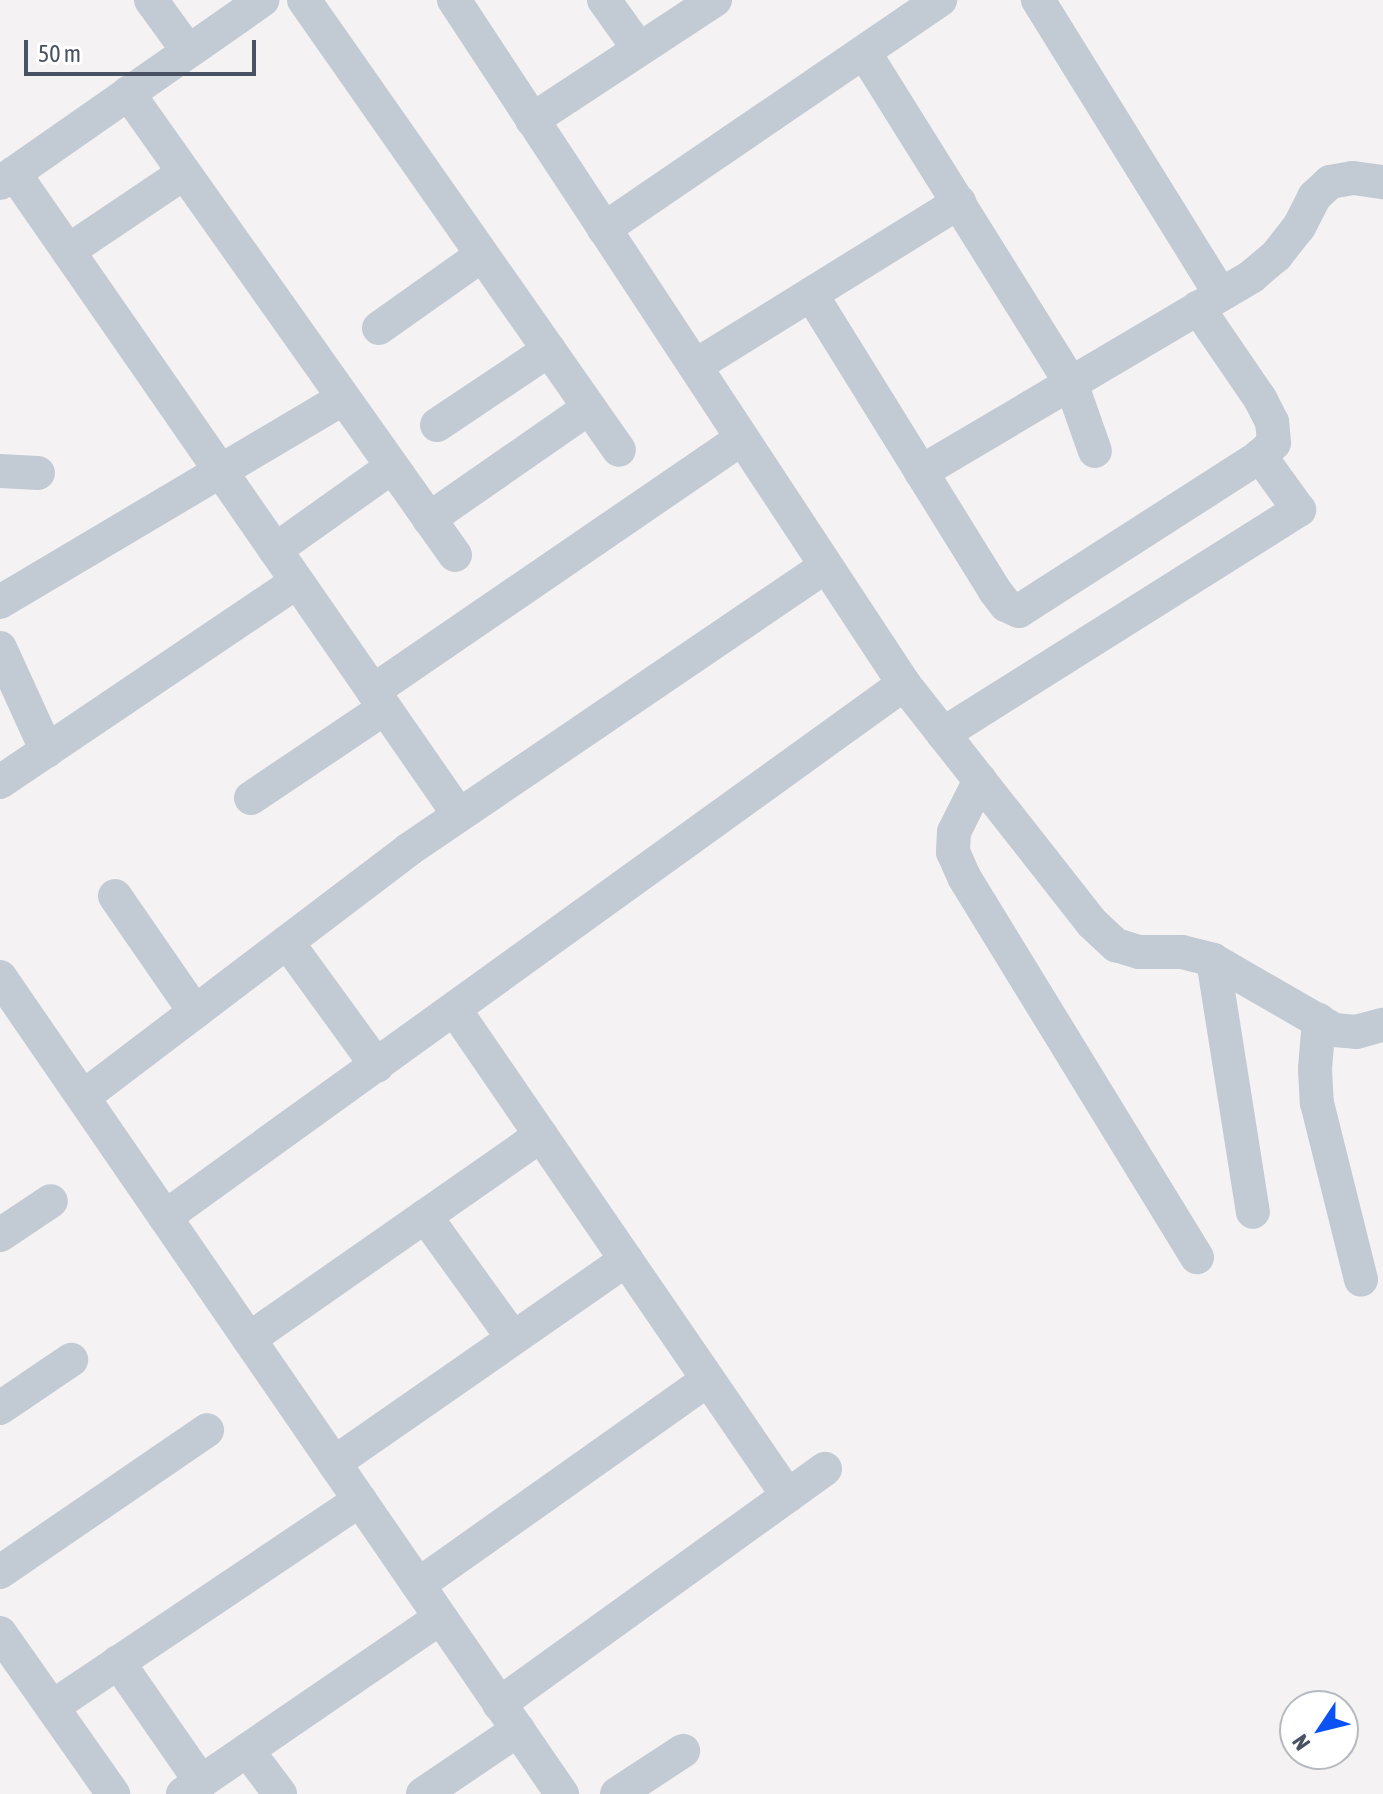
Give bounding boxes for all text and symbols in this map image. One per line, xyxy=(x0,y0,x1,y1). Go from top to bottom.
scale bar xyxy=(28,24,260,74)
text: 50 m xyxy=(38,40,81,67)
north arrow xyxy=(1279,1690,1359,1770)
text: N xyxy=(1287,1730,1315,1755)

